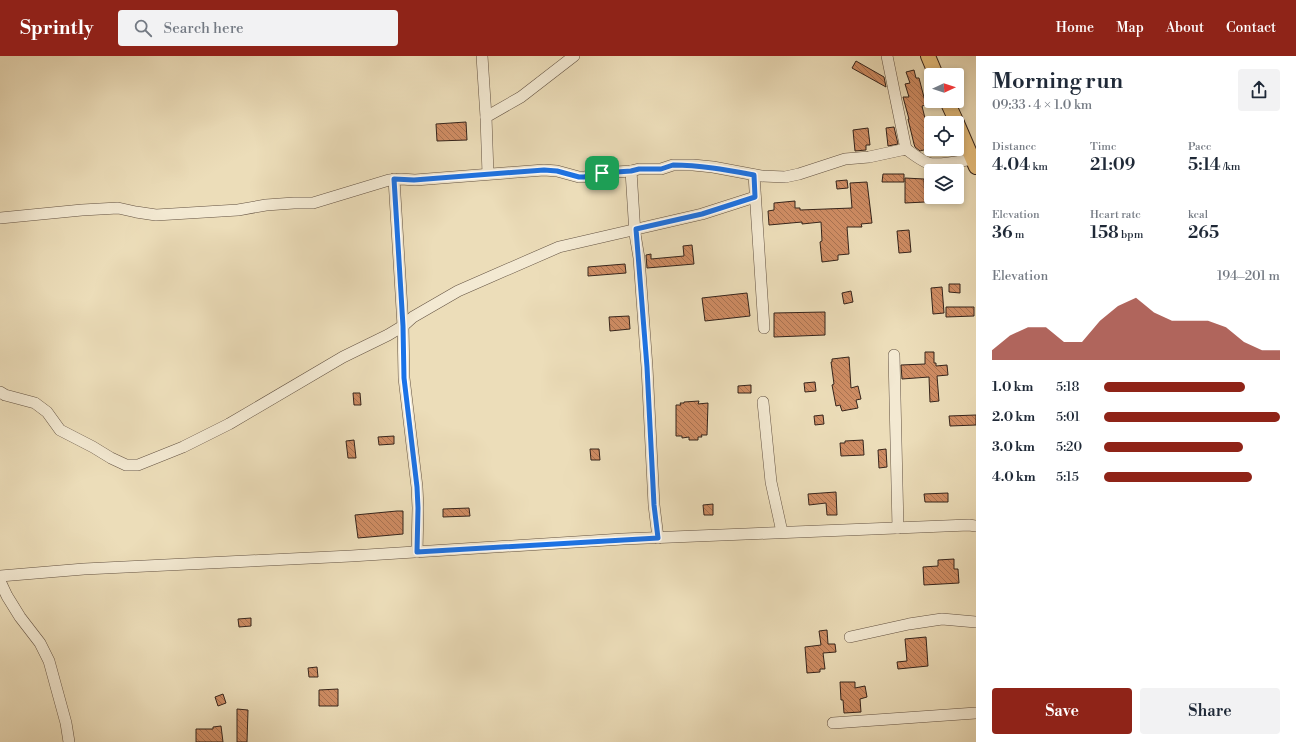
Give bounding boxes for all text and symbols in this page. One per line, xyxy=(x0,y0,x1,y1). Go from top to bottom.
search box xyxy=(118,10,398,46)
text: Sprintly xyxy=(20,16,94,40)
icon: search xyxy=(132,17,154,39)
text: Search here xyxy=(164,19,244,38)
text: Home xyxy=(1056,19,1094,37)
text: Map xyxy=(1116,19,1144,37)
text: About xyxy=(1166,19,1204,37)
text: Contact xyxy=(1226,19,1276,37)
north arrow xyxy=(924,68,964,108)
map controls xyxy=(924,68,964,204)
text: Morning run xyxy=(992,68,1123,95)
button: share xyxy=(1238,69,1280,111)
text: 09:33 · 4 × 1.0 km xyxy=(992,97,1092,113)
button: locate xyxy=(924,116,964,156)
text: Distance xyxy=(992,140,1036,154)
text: Time xyxy=(1090,140,1117,154)
text: Pace xyxy=(1188,140,1212,154)
text: 4.04 xyxy=(992,154,1030,176)
text: 21:09 xyxy=(1090,154,1135,176)
text: 5:14 xyxy=(1188,154,1221,176)
pin xyxy=(585,156,619,190)
text: km xyxy=(1030,160,1048,174)
text: /km xyxy=(1221,160,1240,174)
icon: arrive xyxy=(591,162,613,184)
button: layers xyxy=(924,164,964,204)
text: Elevation xyxy=(992,208,1040,222)
text: Heart rate xyxy=(1090,208,1141,222)
text: kcal xyxy=(1188,208,1208,222)
text: 36 xyxy=(992,222,1013,244)
text: 158 xyxy=(1090,222,1119,244)
text: 265 xyxy=(1188,222,1219,244)
text: m xyxy=(1013,228,1024,242)
text: bpm xyxy=(1119,228,1143,242)
text: Elevation xyxy=(992,268,1048,284)
text: 194–201 m xyxy=(1217,268,1280,284)
text: 1.0 km xyxy=(992,379,1033,395)
text: 5:18 xyxy=(1056,379,1079,395)
text: 2.0 km xyxy=(992,409,1035,425)
text: 5:01 xyxy=(1056,409,1080,425)
text: 3.0 km xyxy=(992,439,1035,455)
text: 5:20 xyxy=(1056,439,1082,455)
text: 4.0 km xyxy=(992,469,1036,485)
text: 5:15 xyxy=(1056,469,1079,485)
button: Save xyxy=(992,688,1132,734)
button: Share xyxy=(1140,688,1280,734)

